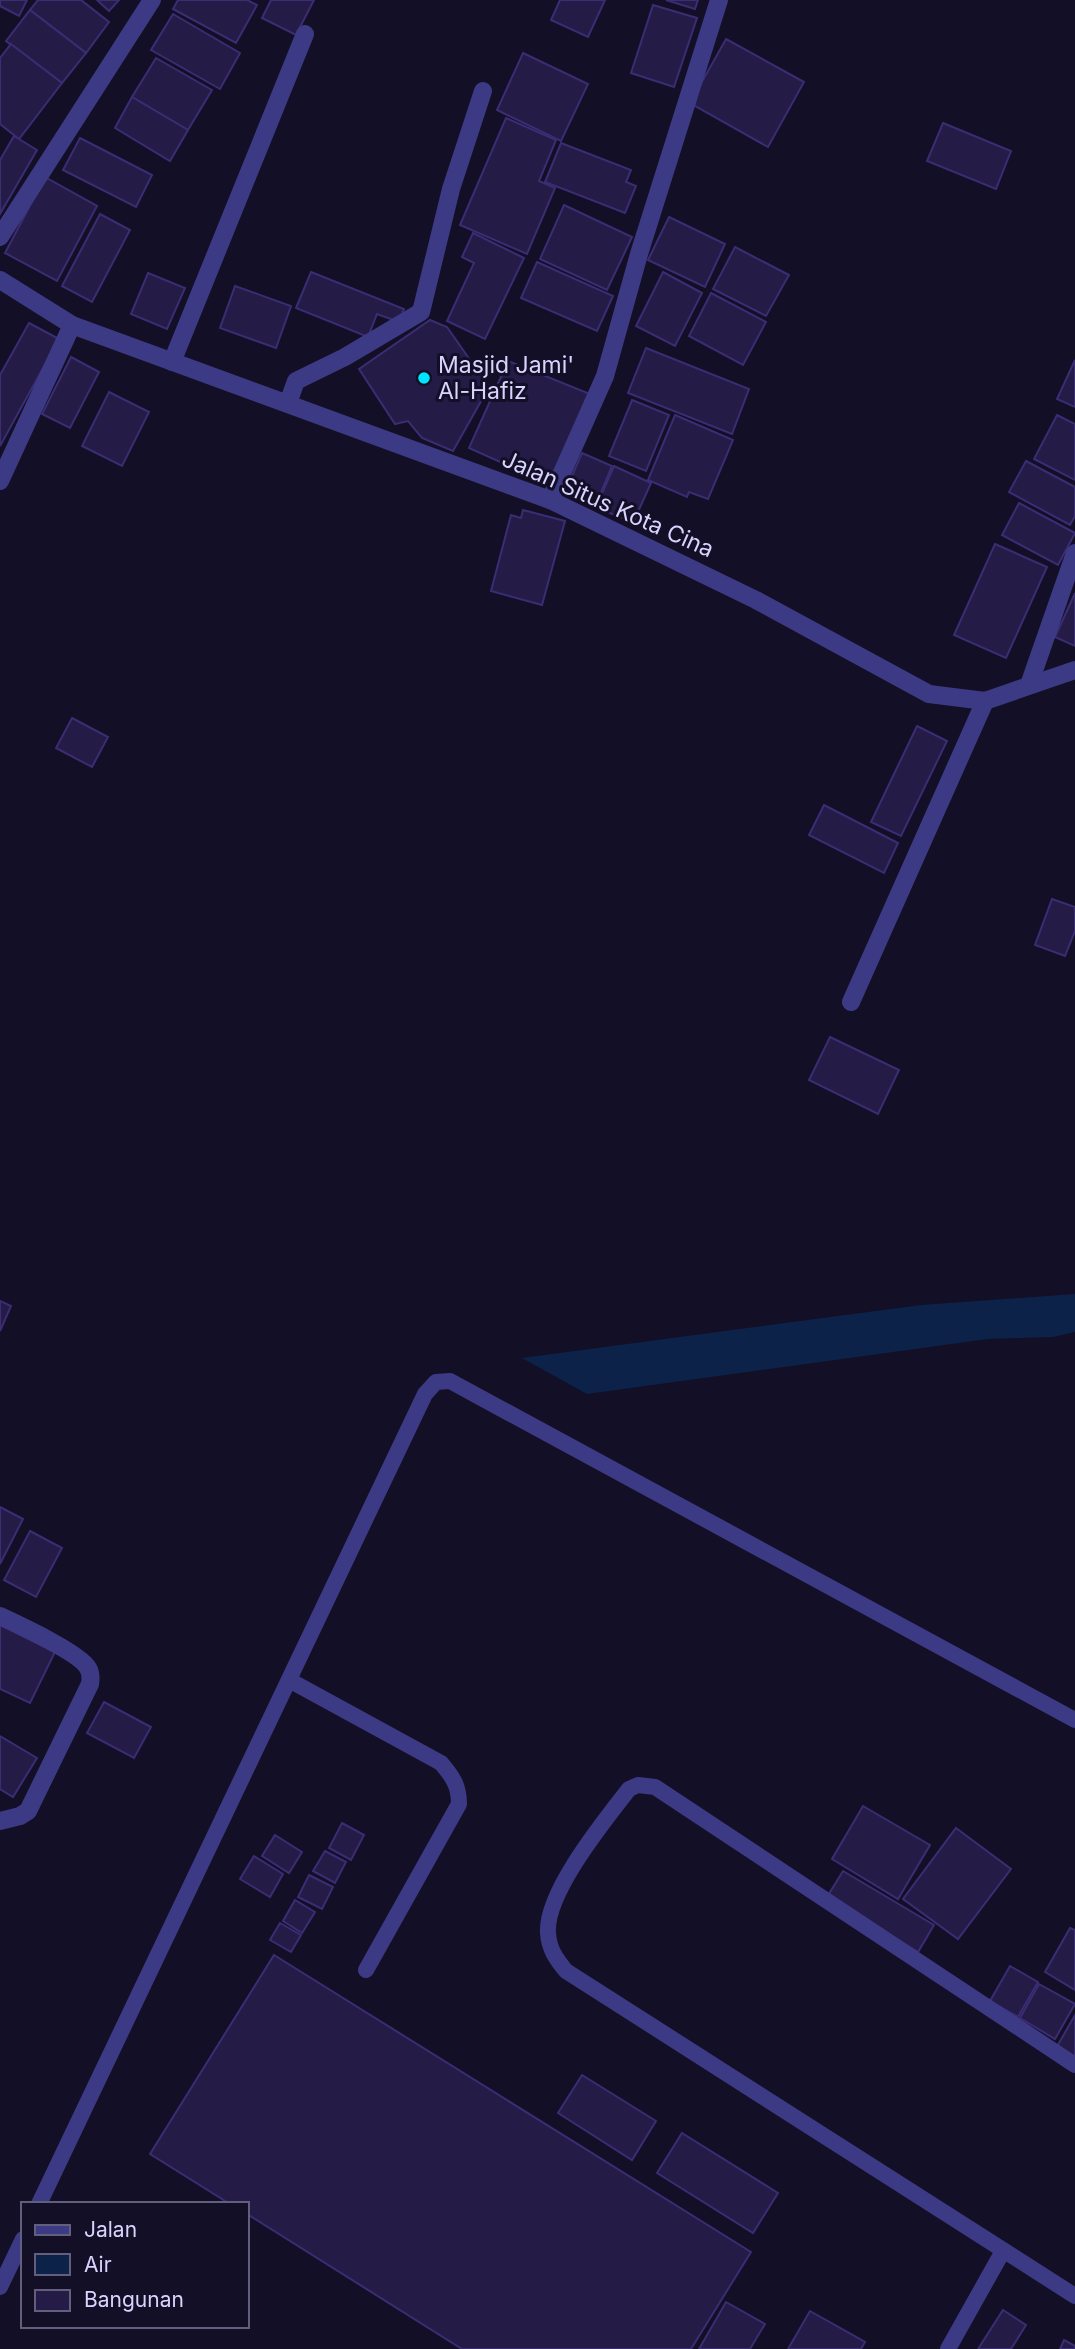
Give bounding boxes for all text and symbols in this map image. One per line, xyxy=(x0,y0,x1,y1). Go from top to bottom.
place label: Masjid Jami' Al-Hafiz xyxy=(438,351,574,405)
marker: Masjid Jami' Al-Hafiz xyxy=(416,370,432,386)
street label: Jalan Situs Kota Cina xyxy=(498,445,718,563)
legend xyxy=(21,2202,248,2328)
text: Jalan xyxy=(84,2217,137,2242)
text: Air xyxy=(84,2252,112,2277)
text: Bangunan xyxy=(84,2287,184,2312)

